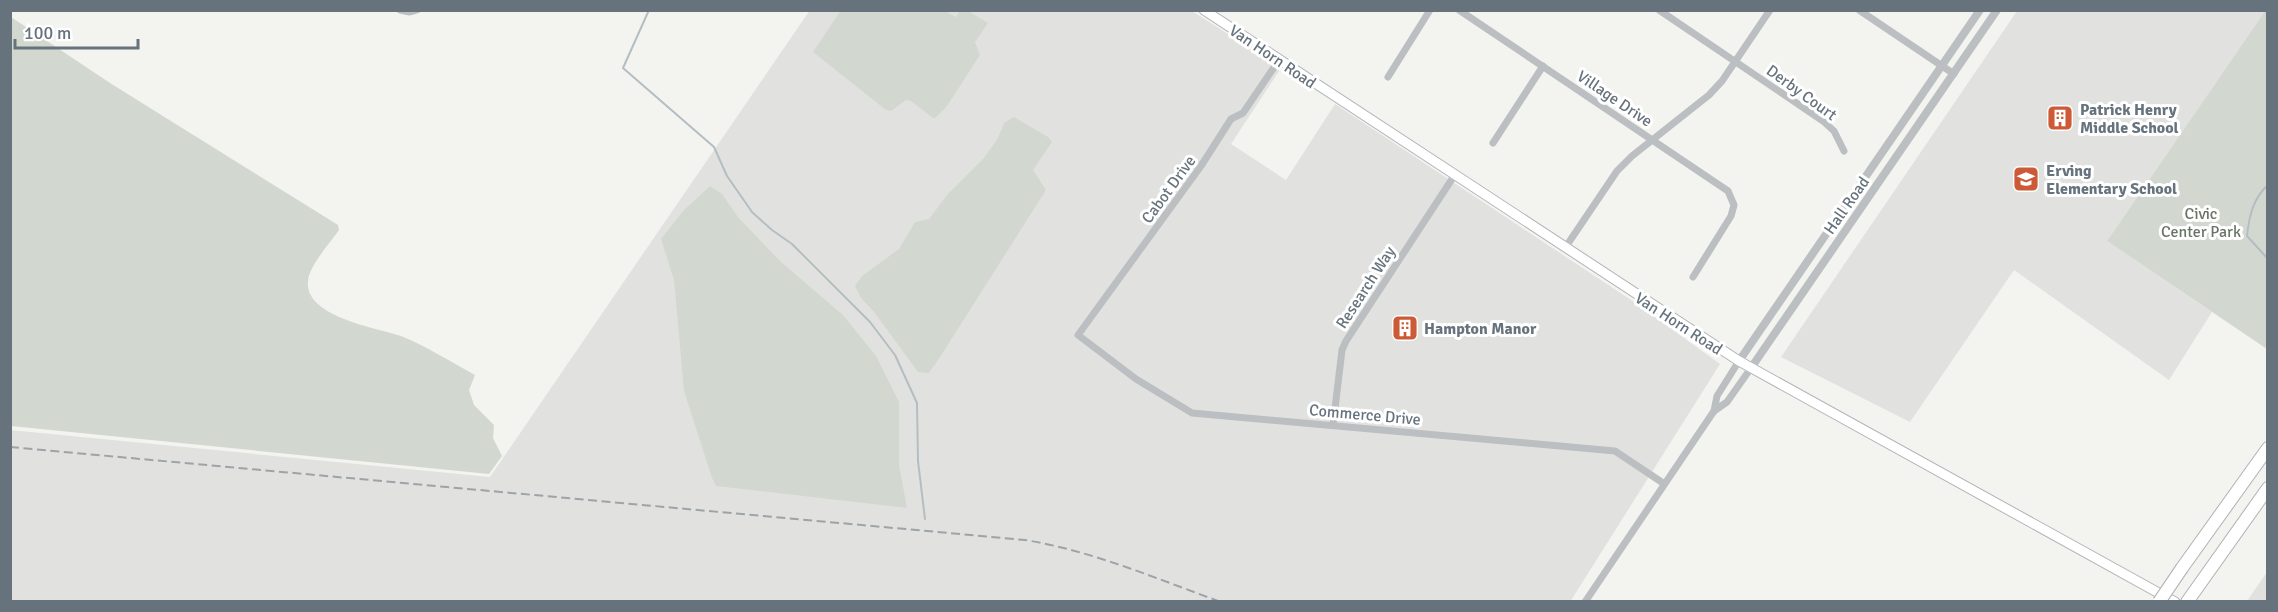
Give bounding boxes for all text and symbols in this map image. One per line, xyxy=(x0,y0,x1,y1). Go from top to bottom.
scale bar xyxy=(15,12,138,50)
street label: Van Horn Road xyxy=(1225,20,1320,93)
text: 100 m xyxy=(24,22,71,44)
street label: Derby Court xyxy=(1762,61,1841,125)
street label: Village Drive xyxy=(1573,66,1656,131)
place label: Patrick Henry Middle School xyxy=(2080,100,2179,138)
building icon: Patrick Henry Middle School xyxy=(2045,103,2075,133)
street label: Cabot Drive xyxy=(1137,152,1200,227)
place label: Erving Elementary School xyxy=(2046,161,2177,199)
school or university icon: Erving Elementary School xyxy=(2011,164,2041,194)
street label: Hall Road xyxy=(1820,173,1874,238)
park label: Civic Center Park xyxy=(2161,204,2241,242)
street label: Research Way xyxy=(1332,242,1400,333)
street label: Van Horn Road xyxy=(1631,288,1726,360)
building icon: Hampton Manor xyxy=(1390,313,1420,343)
place label: Hampton Manor xyxy=(1424,319,1537,339)
street label: Commerce Drive xyxy=(1308,400,1421,430)

